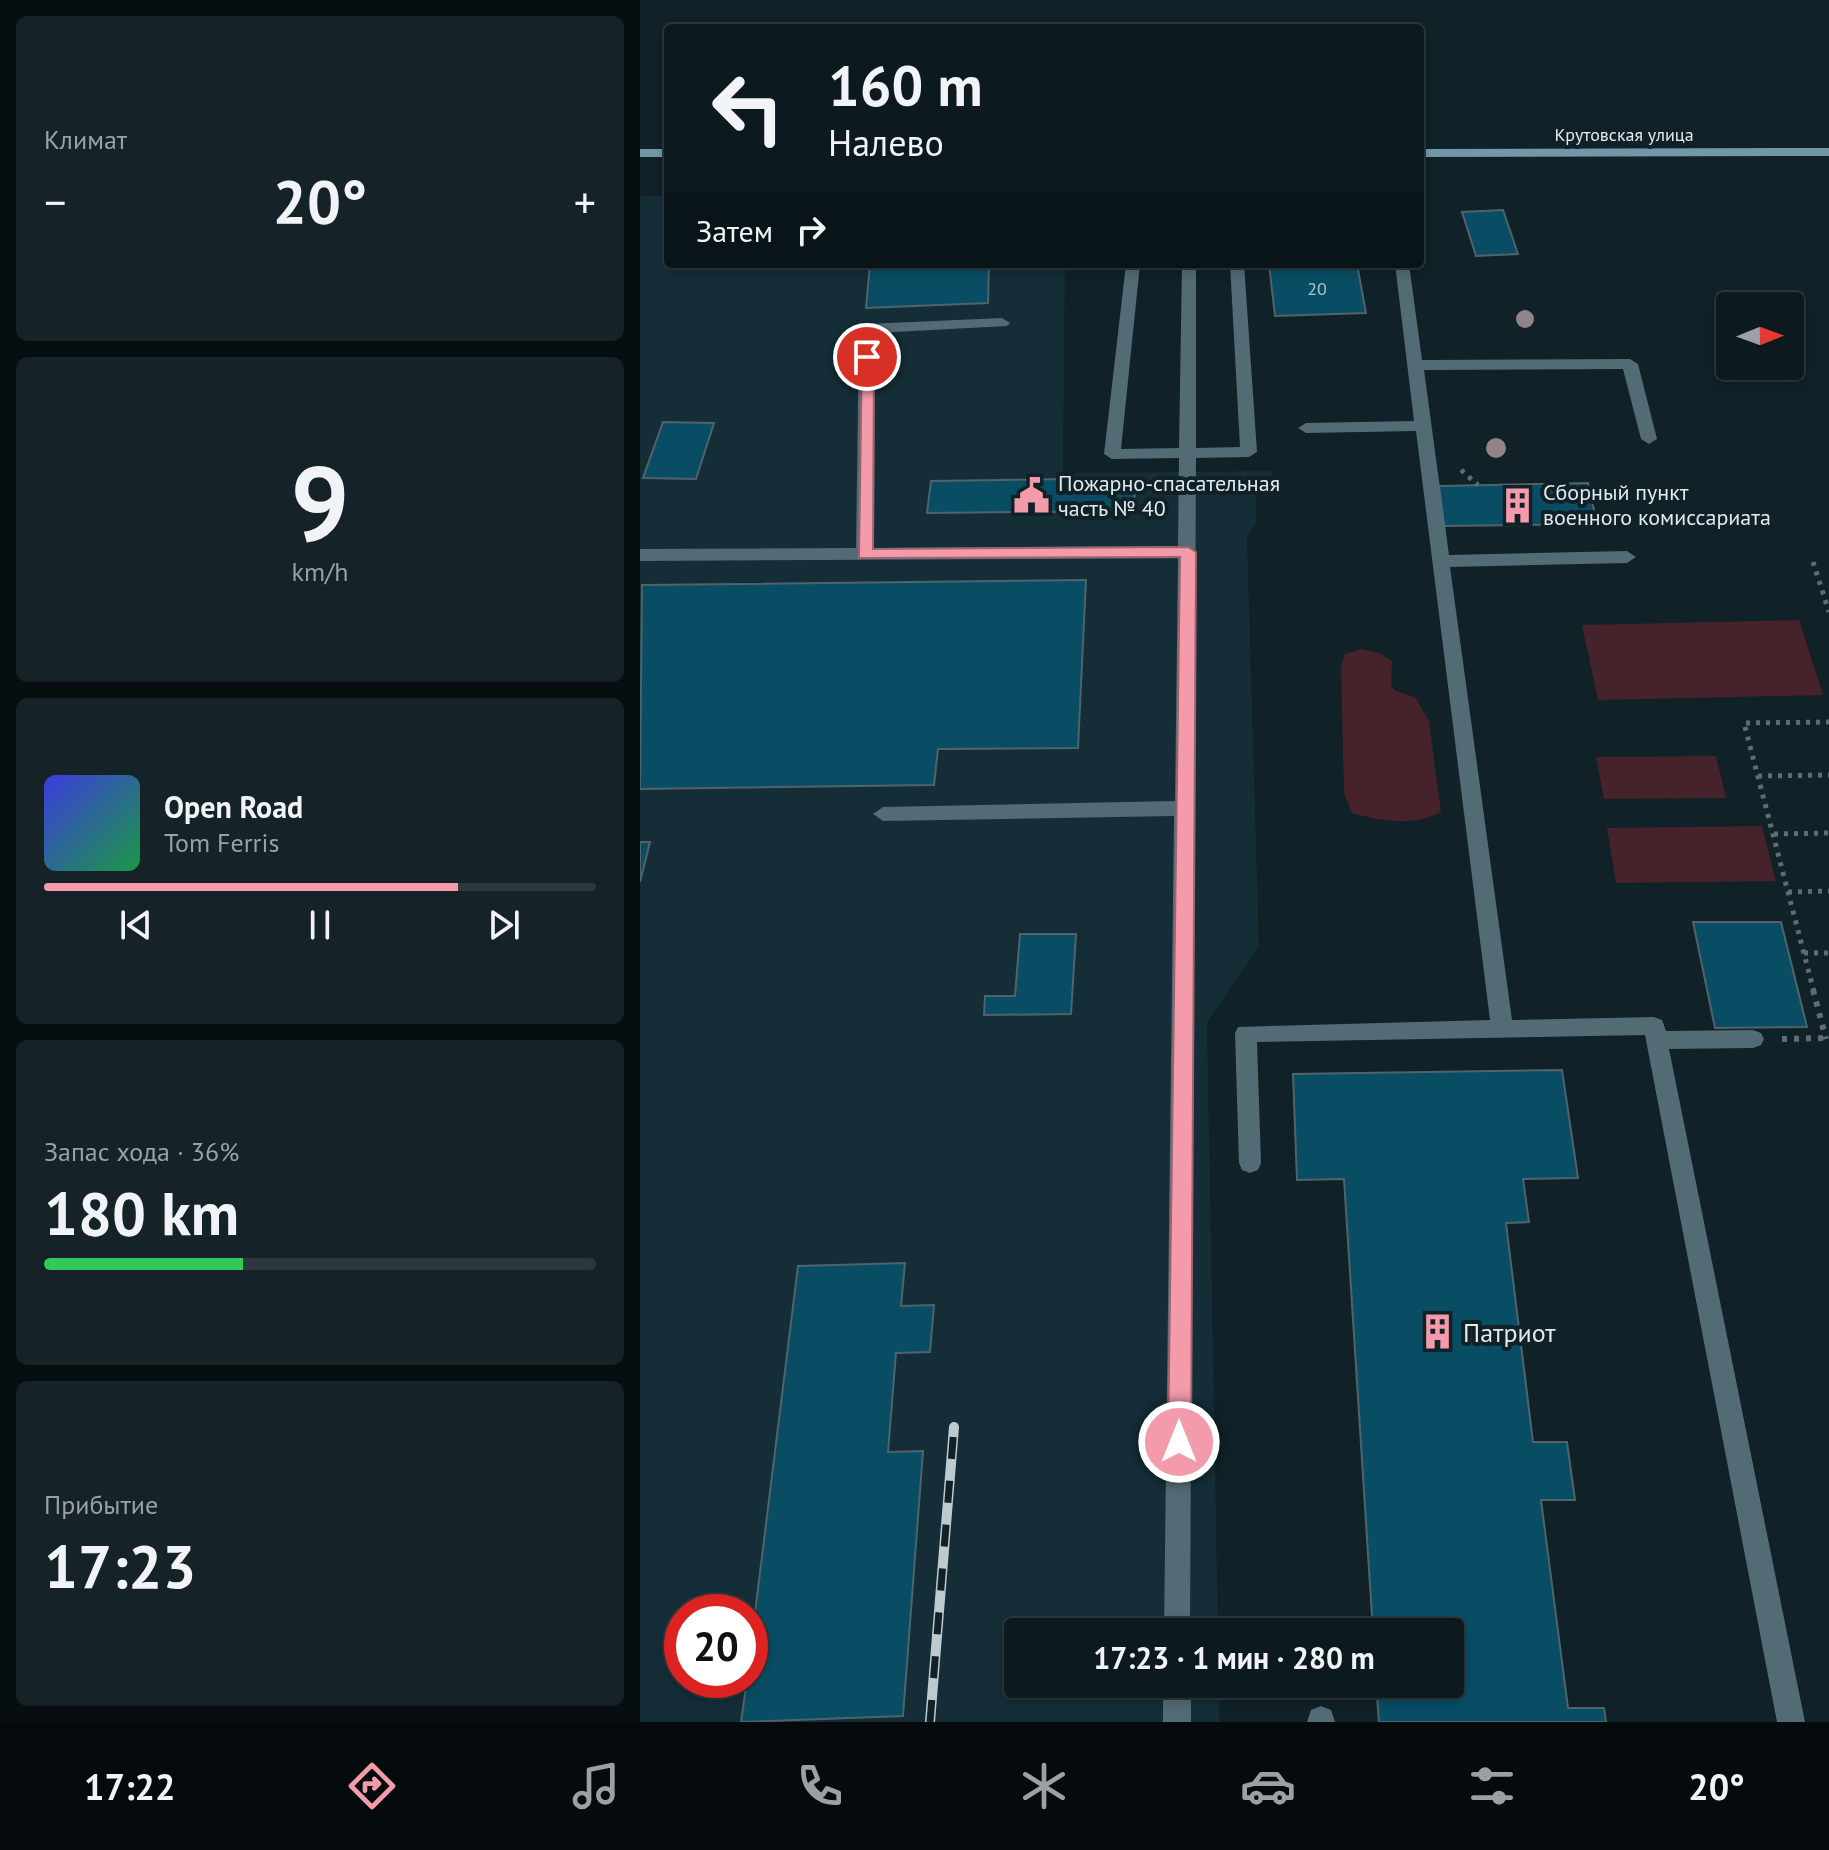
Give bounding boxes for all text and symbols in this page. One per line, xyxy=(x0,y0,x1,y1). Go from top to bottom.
text: 160 m xyxy=(828,49,983,121)
icon: left xyxy=(696,56,800,160)
text: Налево xyxy=(828,119,944,166)
text: Климат xyxy=(44,123,127,156)
street label: Крутовская улица xyxy=(1554,123,1694,146)
text: 20° xyxy=(273,162,367,240)
text: − xyxy=(44,173,66,230)
text: + xyxy=(574,173,596,230)
icon: right xyxy=(789,208,833,252)
text: Затем xyxy=(696,211,773,250)
house number: 20 xyxy=(1307,277,1327,300)
north arrow xyxy=(1716,292,1804,380)
map controls xyxy=(1716,292,1804,380)
pin xyxy=(833,323,901,391)
icon: arrive xyxy=(845,335,889,379)
text: 9 xyxy=(291,435,349,570)
place label: Пожарно-спасательная часть № 40 xyxy=(1058,469,1280,522)
public building icon: Пожарно-спасательная часть № 40 xyxy=(1013,477,1051,515)
place label: Сборный пункт военного комиссариата xyxy=(1543,478,1771,531)
building icon: Сборный пункт военного комиссариата xyxy=(1498,486,1536,524)
text: km/h xyxy=(292,555,349,588)
text: Open Road xyxy=(164,787,303,826)
text: Tom Ferris xyxy=(164,826,279,859)
icon: previous xyxy=(114,903,158,947)
icon: pause xyxy=(298,903,342,947)
icon: next xyxy=(482,903,526,947)
text: Запас хода · 36% xyxy=(44,1135,239,1168)
text: 180 km xyxy=(44,1174,239,1252)
building icon: Патриот xyxy=(1418,1313,1456,1351)
place label: Патриот xyxy=(1463,1316,1556,1349)
position arrow xyxy=(1137,1400,1221,1484)
text: Прибытие xyxy=(44,1488,158,1521)
text: 17:23 xyxy=(44,1527,196,1605)
speed limit sign: 20 xyxy=(664,1594,768,1698)
text: 17:23 · 1 мин · 280 m xyxy=(1093,1638,1375,1677)
icon: directions xyxy=(344,1758,400,1814)
icon: music xyxy=(568,1758,624,1814)
icon: phone xyxy=(792,1758,848,1814)
icon: climate xyxy=(1016,1758,1072,1814)
icon: car xyxy=(1240,1758,1296,1814)
icon: filters xyxy=(1464,1758,1520,1814)
text: 17:22 xyxy=(84,1763,175,1810)
text: 20° xyxy=(1688,1763,1745,1810)

